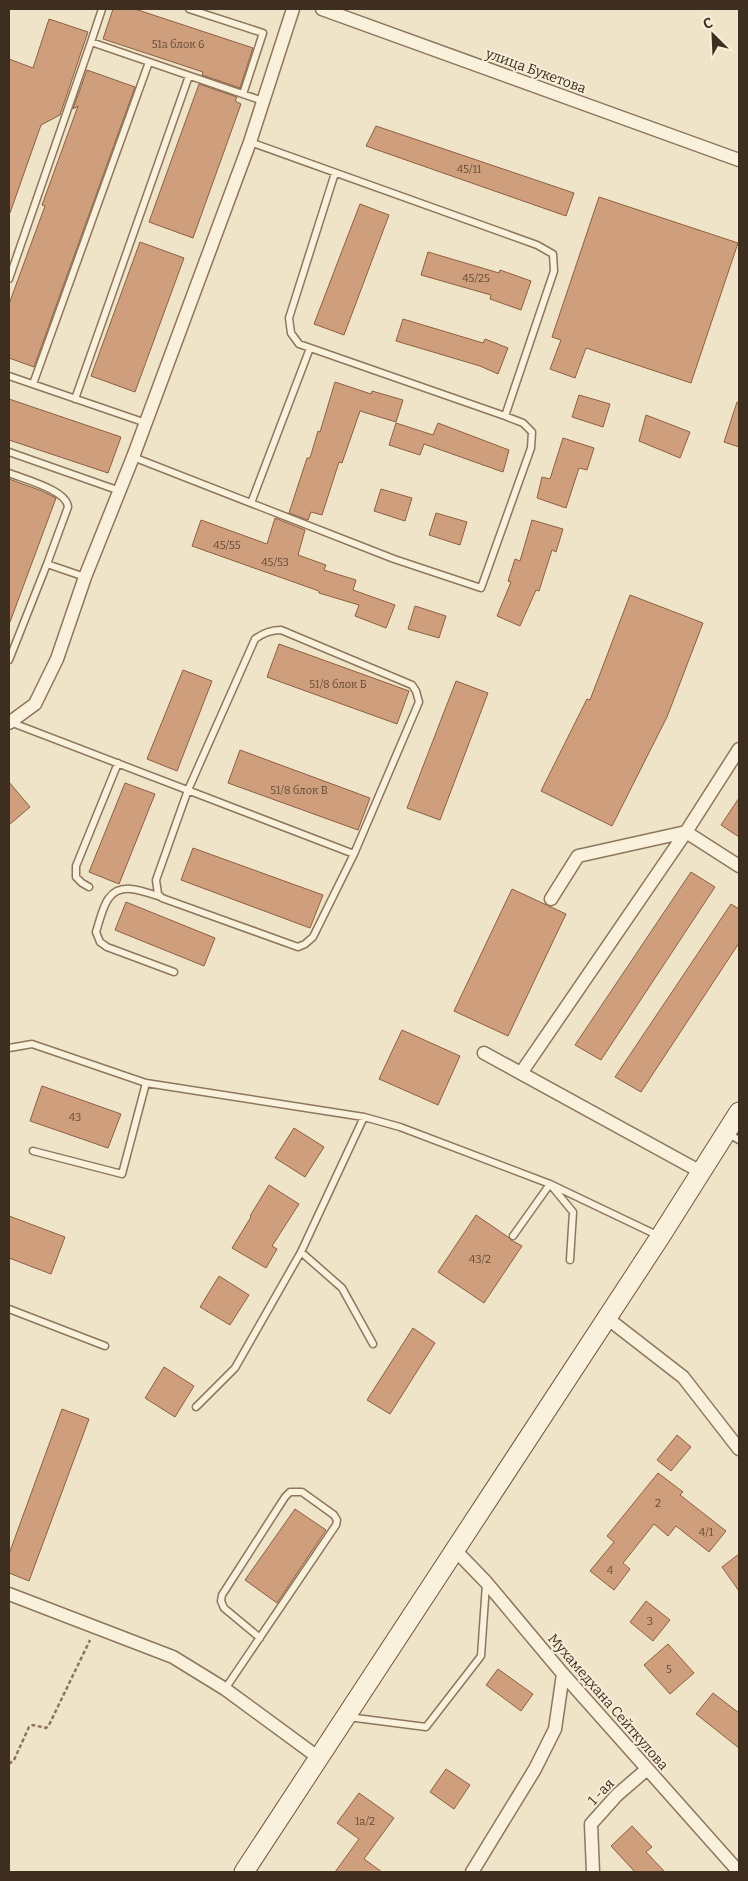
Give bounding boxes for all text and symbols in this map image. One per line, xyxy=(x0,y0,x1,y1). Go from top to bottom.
north arrow xyxy=(688,10,738,60)
text: С xyxy=(700,14,716,33)
house number: 51а блок 6 xyxy=(152,38,204,51)
street label: улица Букетова xyxy=(483,45,589,97)
house number: 45/11 xyxy=(457,163,482,176)
house number: 45/25 xyxy=(462,272,490,285)
house number: 45/55 xyxy=(213,539,241,552)
house number: 45/53 xyxy=(261,556,289,569)
house number: 51/8 блок Б xyxy=(309,678,367,691)
house number: 51/8 блок В xyxy=(270,784,328,797)
house number: 43 xyxy=(69,1111,81,1124)
house number: 43/2 xyxy=(469,1253,491,1266)
house number: 2 xyxy=(655,1497,661,1510)
house number: 4/1 xyxy=(699,1526,714,1539)
house number: 4 xyxy=(607,1564,614,1577)
house number: 3 xyxy=(647,1615,653,1628)
street label: Мухамедхана Сейткулова xyxy=(544,1630,672,1774)
house number: 5 xyxy=(666,1663,672,1676)
street label: 1 -ая xyxy=(584,1775,618,1809)
house number: 1а/2 xyxy=(355,1815,375,1828)

